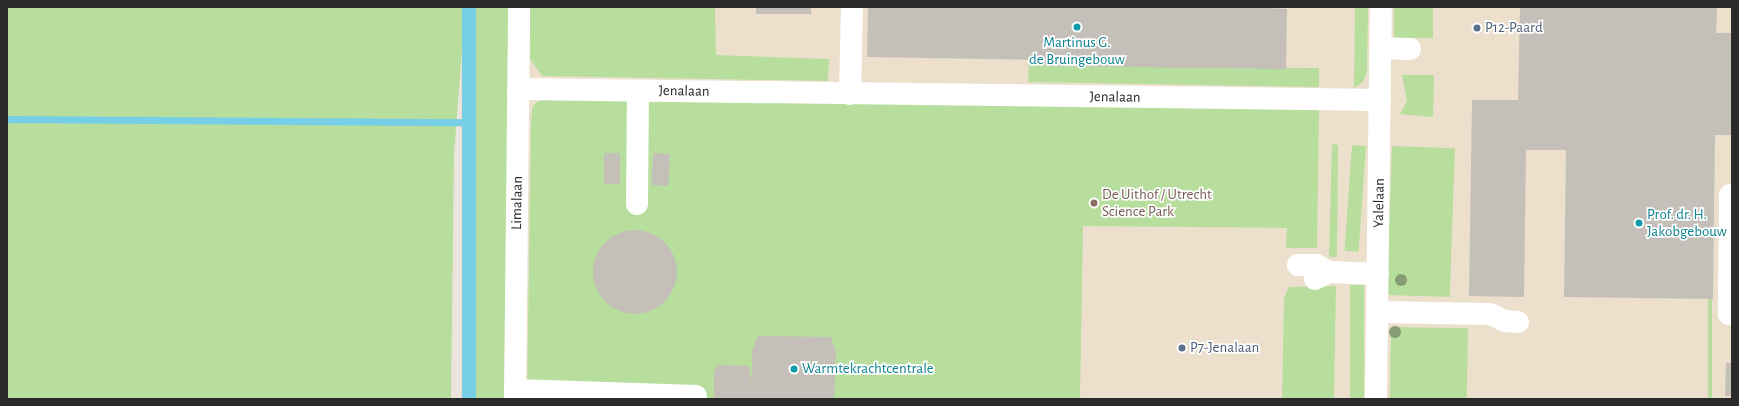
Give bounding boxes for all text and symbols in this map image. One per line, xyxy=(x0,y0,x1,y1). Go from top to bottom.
place label: P12-Paard xyxy=(1485,19,1543,37)
marker: Martinus G. de Bruingebouw xyxy=(1072,22,1082,32)
marker: P12-Paard xyxy=(1472,23,1482,33)
place label: Martinus G. de Bruingebouw xyxy=(1029,33,1125,68)
street label: Jenalaan xyxy=(658,82,710,100)
street label: Jenalaan xyxy=(1089,88,1141,106)
street label: Limalaan xyxy=(508,176,526,230)
street label: Yalelaan xyxy=(1370,178,1388,228)
place label: De Uithof / Utrecht Science Park xyxy=(1102,185,1212,220)
marker: De Uithof / Utrecht Science Park xyxy=(1089,198,1099,208)
place label: Prof. dr. H. Jakobgebouw xyxy=(1647,205,1727,240)
marker: Prof. dr. H. Jakobgebouw xyxy=(1634,218,1644,228)
place label: P7-Jenalaan xyxy=(1190,339,1259,357)
marker: P7-Jenalaan xyxy=(1177,343,1187,353)
place label: Warmtekrachtcentrale xyxy=(802,360,934,378)
marker: Warmtekrachtcentrale xyxy=(789,364,799,374)

